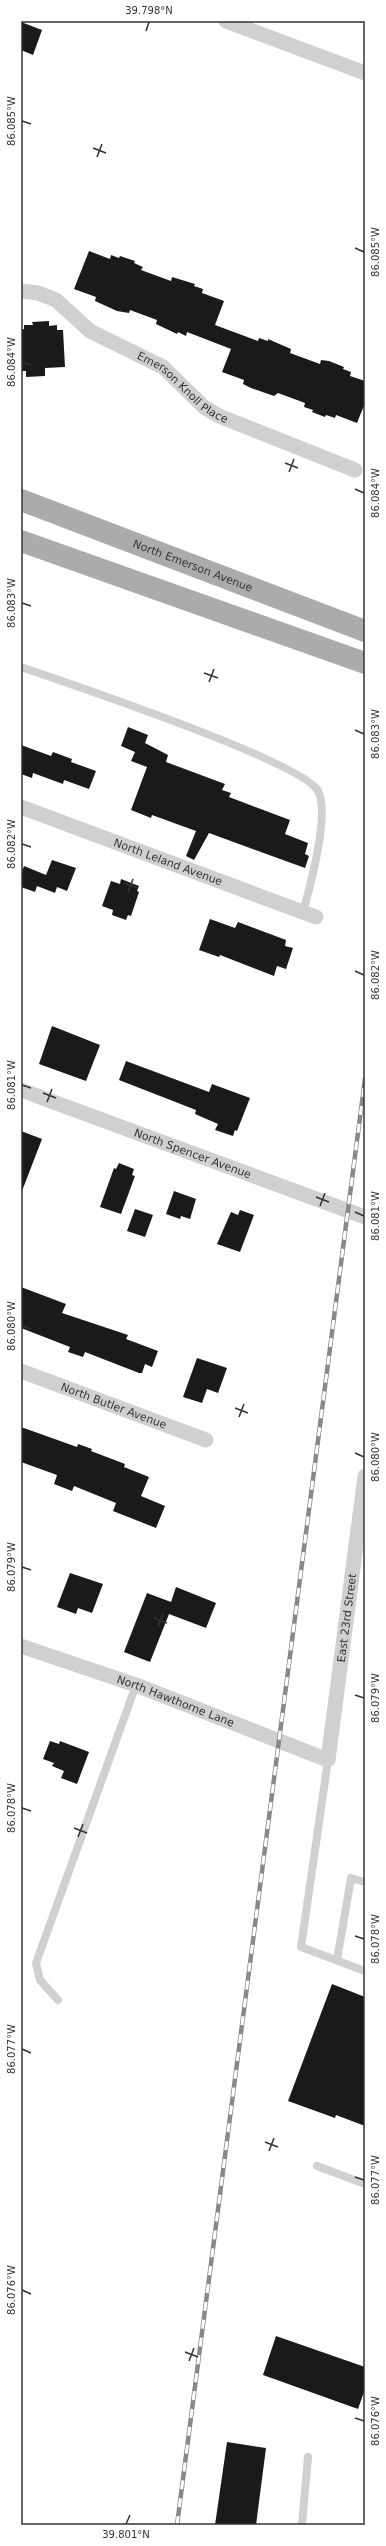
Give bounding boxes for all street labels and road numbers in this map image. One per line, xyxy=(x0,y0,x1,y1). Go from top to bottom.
street label: Emerson Knoll Place xyxy=(135,349,230,426)
street label: North Emerson Avenue xyxy=(131,537,255,594)
street label: North Leland Avenue xyxy=(112,836,225,888)
street label: North Spencer Avenue xyxy=(132,1126,253,1181)
street label: North Butler Avenue xyxy=(59,1380,169,1431)
street label: East 23rd Street xyxy=(334,1572,359,1663)
street label: North Hawthorne Lane xyxy=(115,1672,236,1729)

